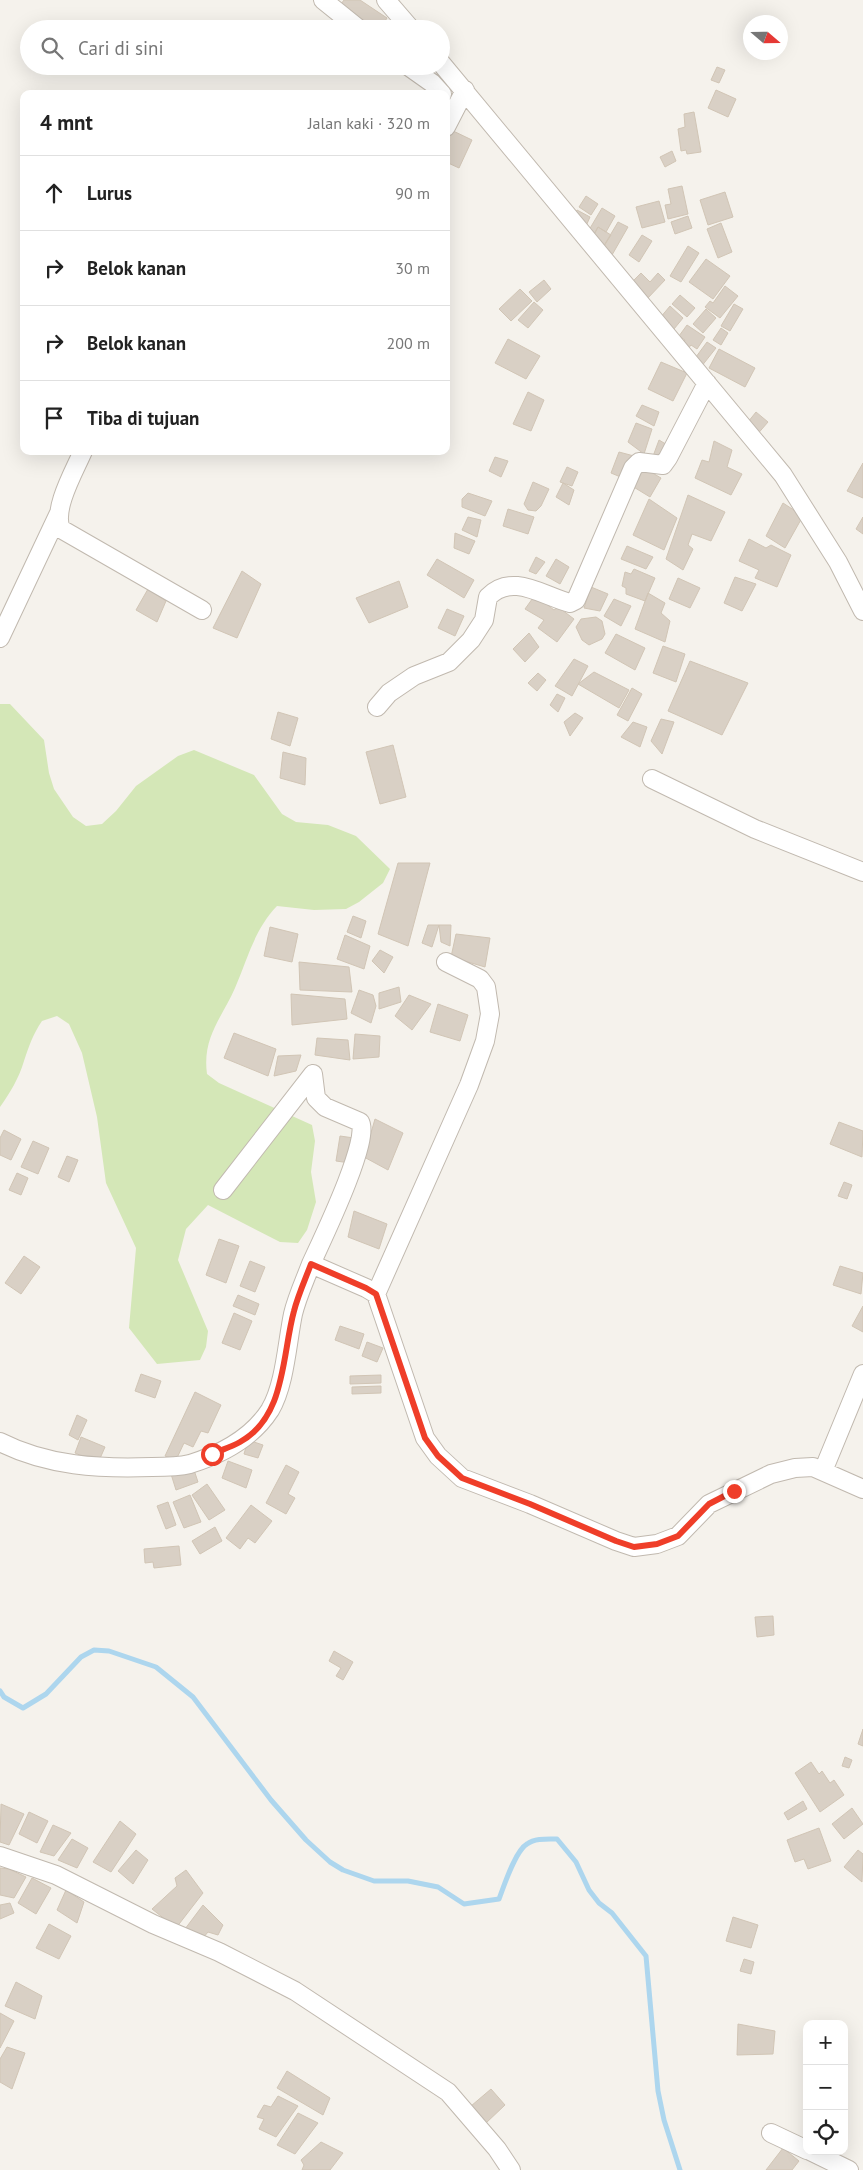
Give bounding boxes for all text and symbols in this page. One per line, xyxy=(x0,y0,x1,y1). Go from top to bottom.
north arrow xyxy=(743,15,788,60)
search box xyxy=(20,20,450,75)
icon: search xyxy=(38,34,66,62)
text: Cari di sini xyxy=(78,36,164,60)
text: 4 mnt xyxy=(40,109,93,136)
text: Jalan kaki · 320 m xyxy=(308,113,430,133)
icon: ahead xyxy=(40,179,68,207)
text: Lurus xyxy=(87,181,132,205)
text: 90 m xyxy=(395,183,430,203)
icon: right xyxy=(40,254,68,282)
text: Belok kanan xyxy=(87,256,186,280)
text: 30 m xyxy=(395,258,430,278)
icon: right xyxy=(40,329,68,357)
text: Belok kanan xyxy=(87,331,186,355)
text: 200 m xyxy=(387,333,430,353)
icon: arrive xyxy=(40,404,68,432)
text: Tiba di tujuan xyxy=(87,406,199,430)
route start xyxy=(201,1443,224,1466)
route end xyxy=(723,1480,746,1503)
map controls xyxy=(803,2020,848,2155)
button: + xyxy=(803,2020,848,2065)
button: − xyxy=(803,2065,848,2110)
button: locate xyxy=(803,2110,848,2155)

